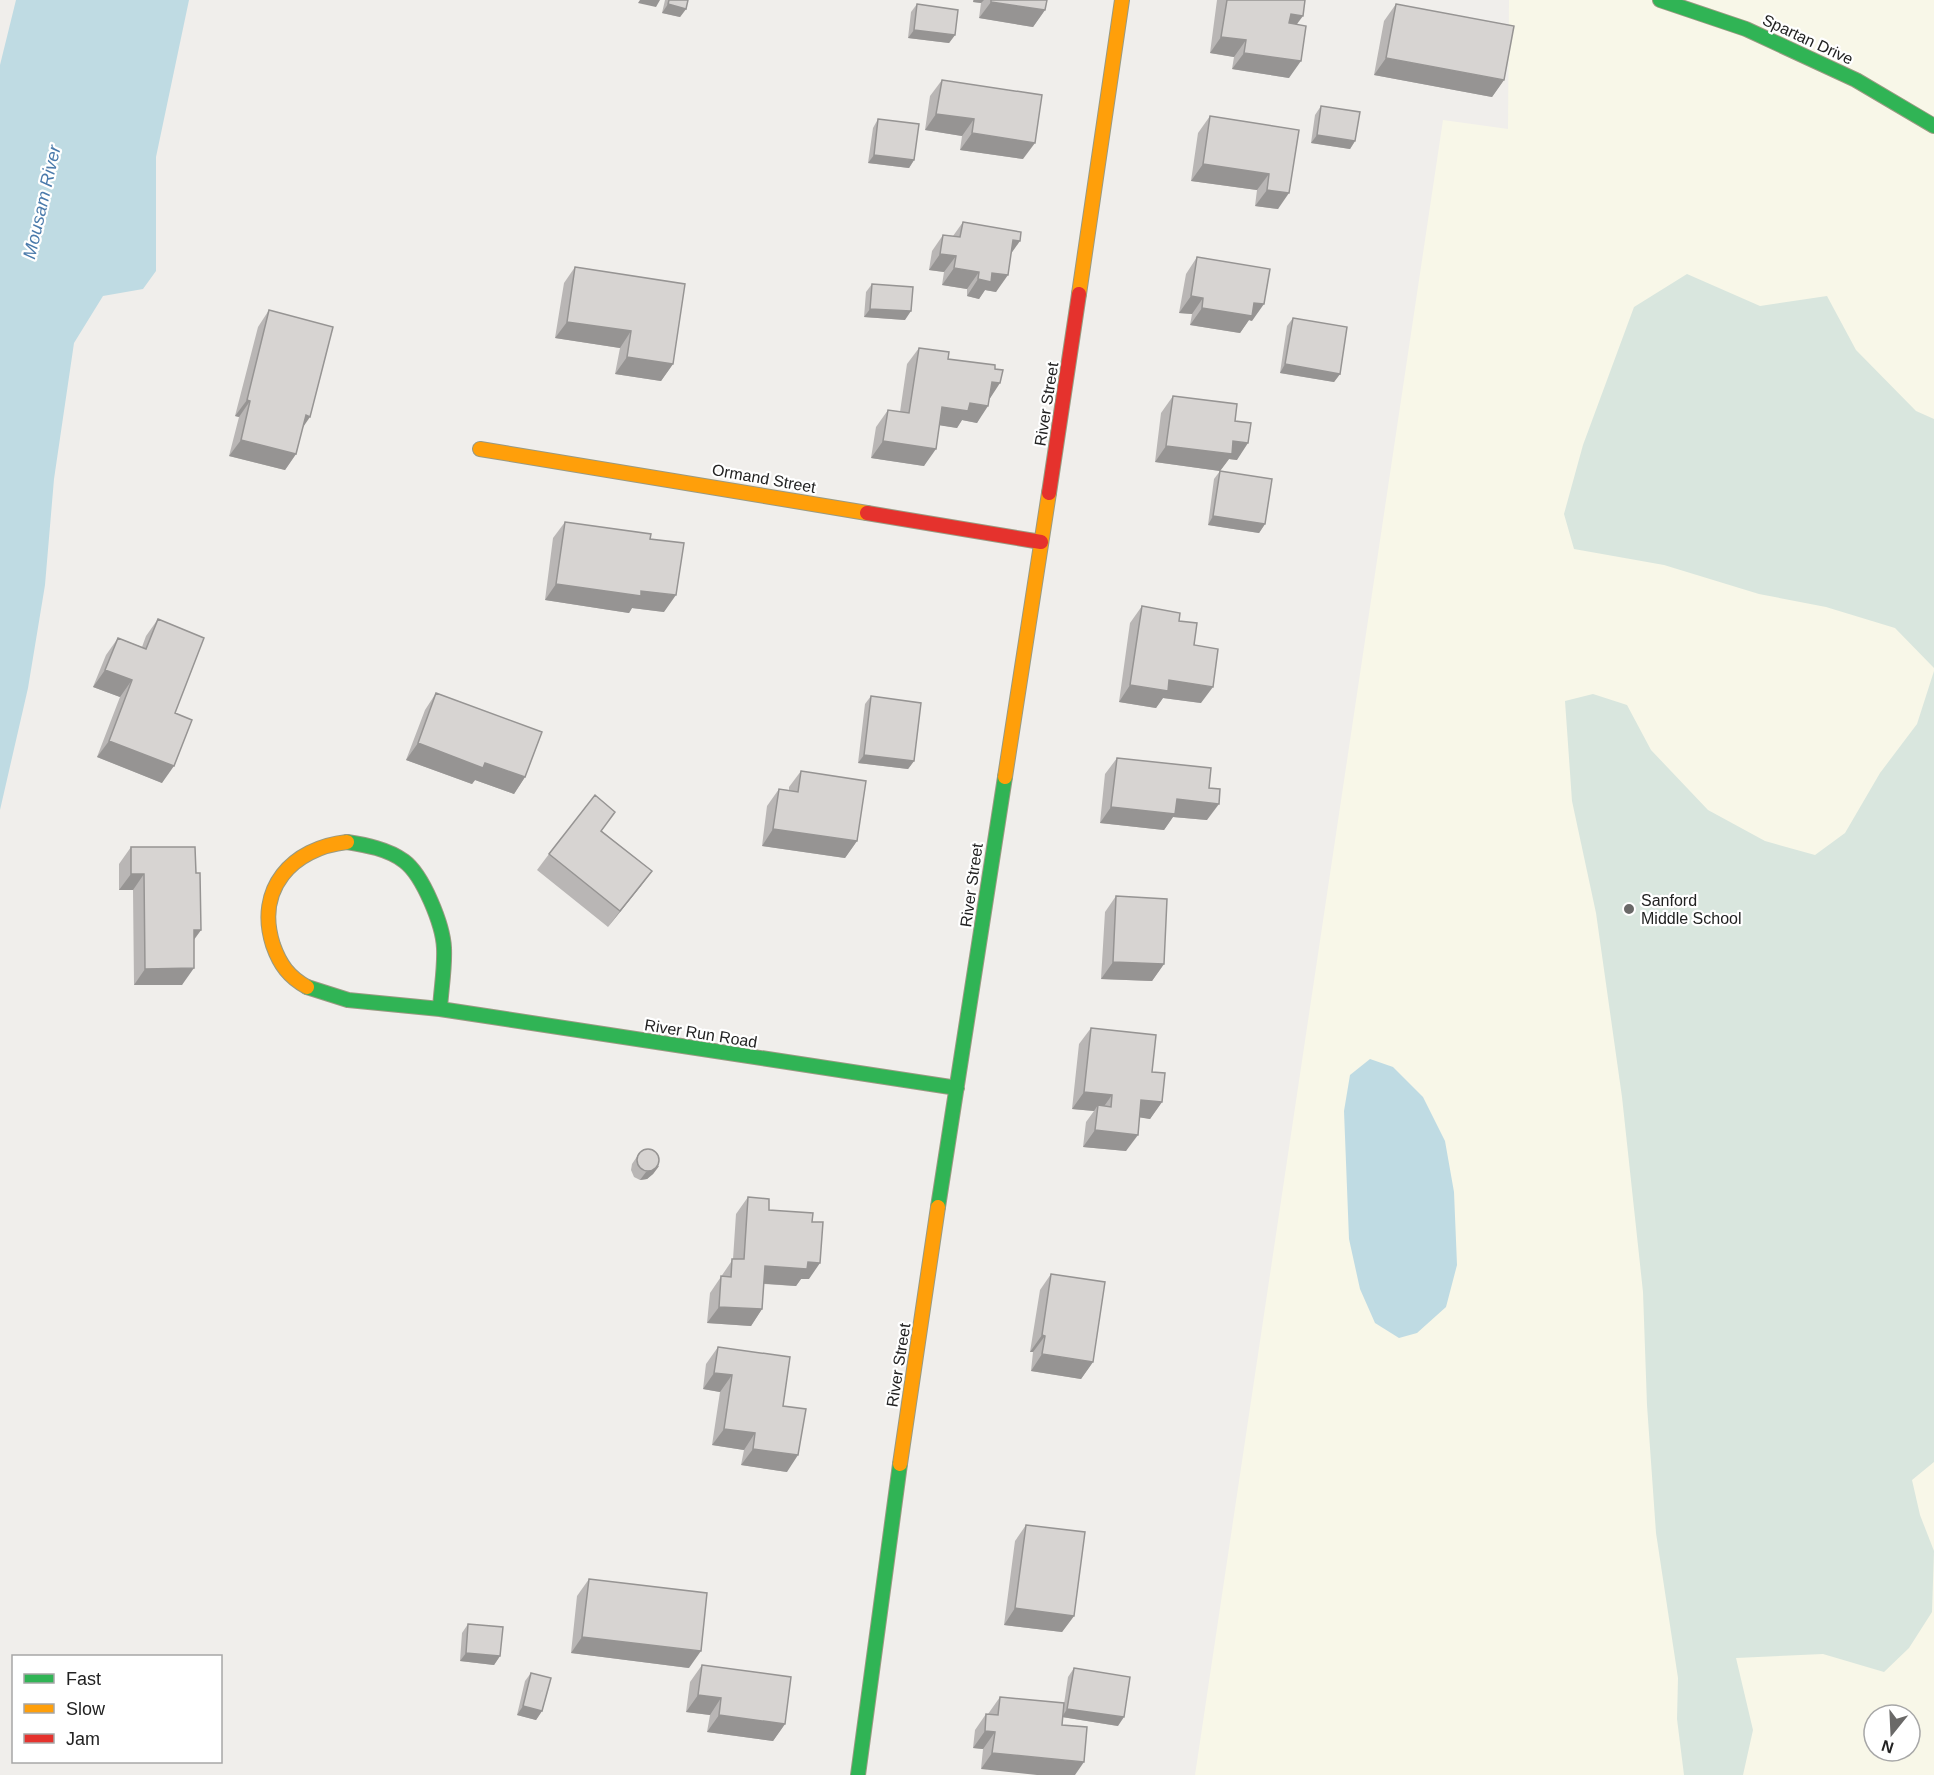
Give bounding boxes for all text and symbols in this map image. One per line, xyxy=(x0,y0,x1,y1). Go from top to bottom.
street label: Spartan Drive xyxy=(1760,11,1856,68)
water label: Mousam River xyxy=(19,142,65,261)
street label: River Street xyxy=(1031,360,1062,447)
street label: Ormand Street xyxy=(711,461,818,496)
street label: River Street xyxy=(957,842,986,928)
place label: Sanford Middle School xyxy=(1641,892,1742,927)
marker: Sanford Middle School xyxy=(1622,902,1636,916)
street label: River Run Road xyxy=(643,1016,758,1051)
street label: River Street xyxy=(883,1321,914,1408)
legend xyxy=(12,1655,222,1763)
text: Fast xyxy=(66,1669,101,1689)
text: Slow xyxy=(66,1699,106,1719)
north arrow xyxy=(1862,1703,1922,1763)
text: Jam xyxy=(66,1729,100,1749)
text: N xyxy=(1879,1737,1896,1757)

